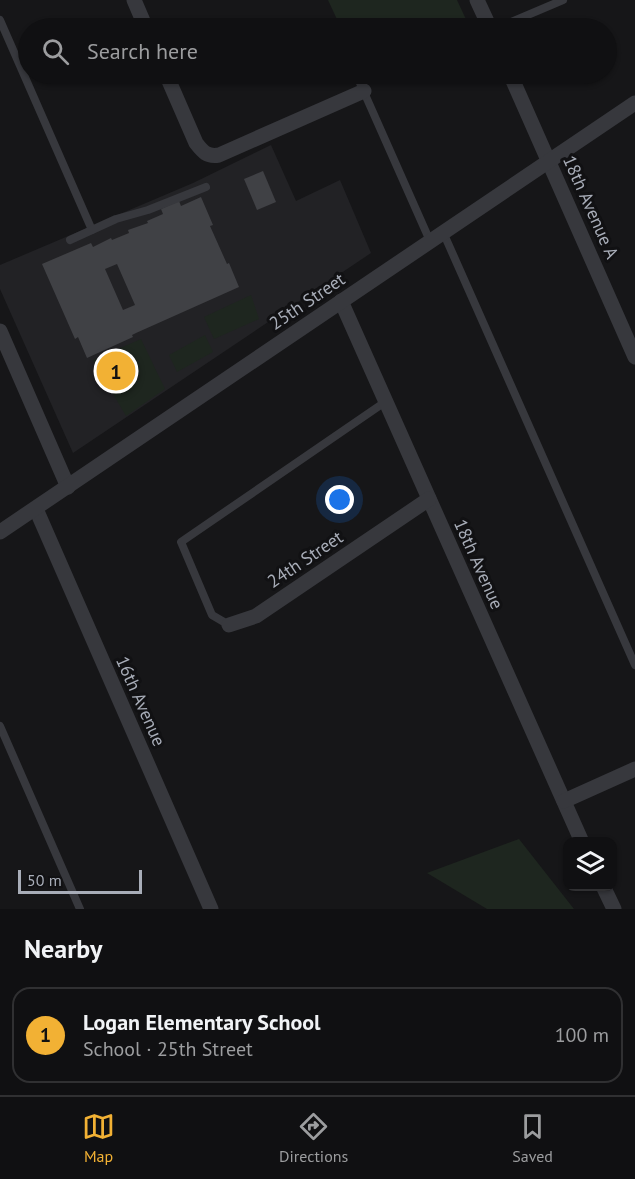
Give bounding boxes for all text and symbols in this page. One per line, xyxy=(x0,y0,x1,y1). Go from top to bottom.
search box xyxy=(18,18,617,84)
icon: search xyxy=(39,35,72,68)
text: Search here xyxy=(87,37,198,65)
street label: 18th Avenue A xyxy=(558,152,624,263)
street label: 25th Street xyxy=(265,267,349,335)
pin: 1 xyxy=(96,348,136,394)
your location xyxy=(325,485,354,514)
street label: 18th Avenue xyxy=(449,515,509,613)
street label: 24th Street xyxy=(263,525,347,593)
street label: 16th Avenue xyxy=(111,652,171,750)
map controls xyxy=(563,837,617,891)
button: layers xyxy=(563,837,617,891)
scale bar xyxy=(18,867,142,894)
text: 50 m xyxy=(27,870,62,890)
text: Nearby xyxy=(24,932,102,965)
text: Logan Elementary School xyxy=(83,1008,321,1036)
text: 1 xyxy=(40,1022,51,1048)
text: 100 m xyxy=(555,1022,609,1048)
text: School · 25th Street xyxy=(83,1036,253,1062)
tab: Map xyxy=(82,1110,115,1166)
tab: Directions xyxy=(279,1110,348,1166)
tab: Saved xyxy=(512,1110,553,1166)

